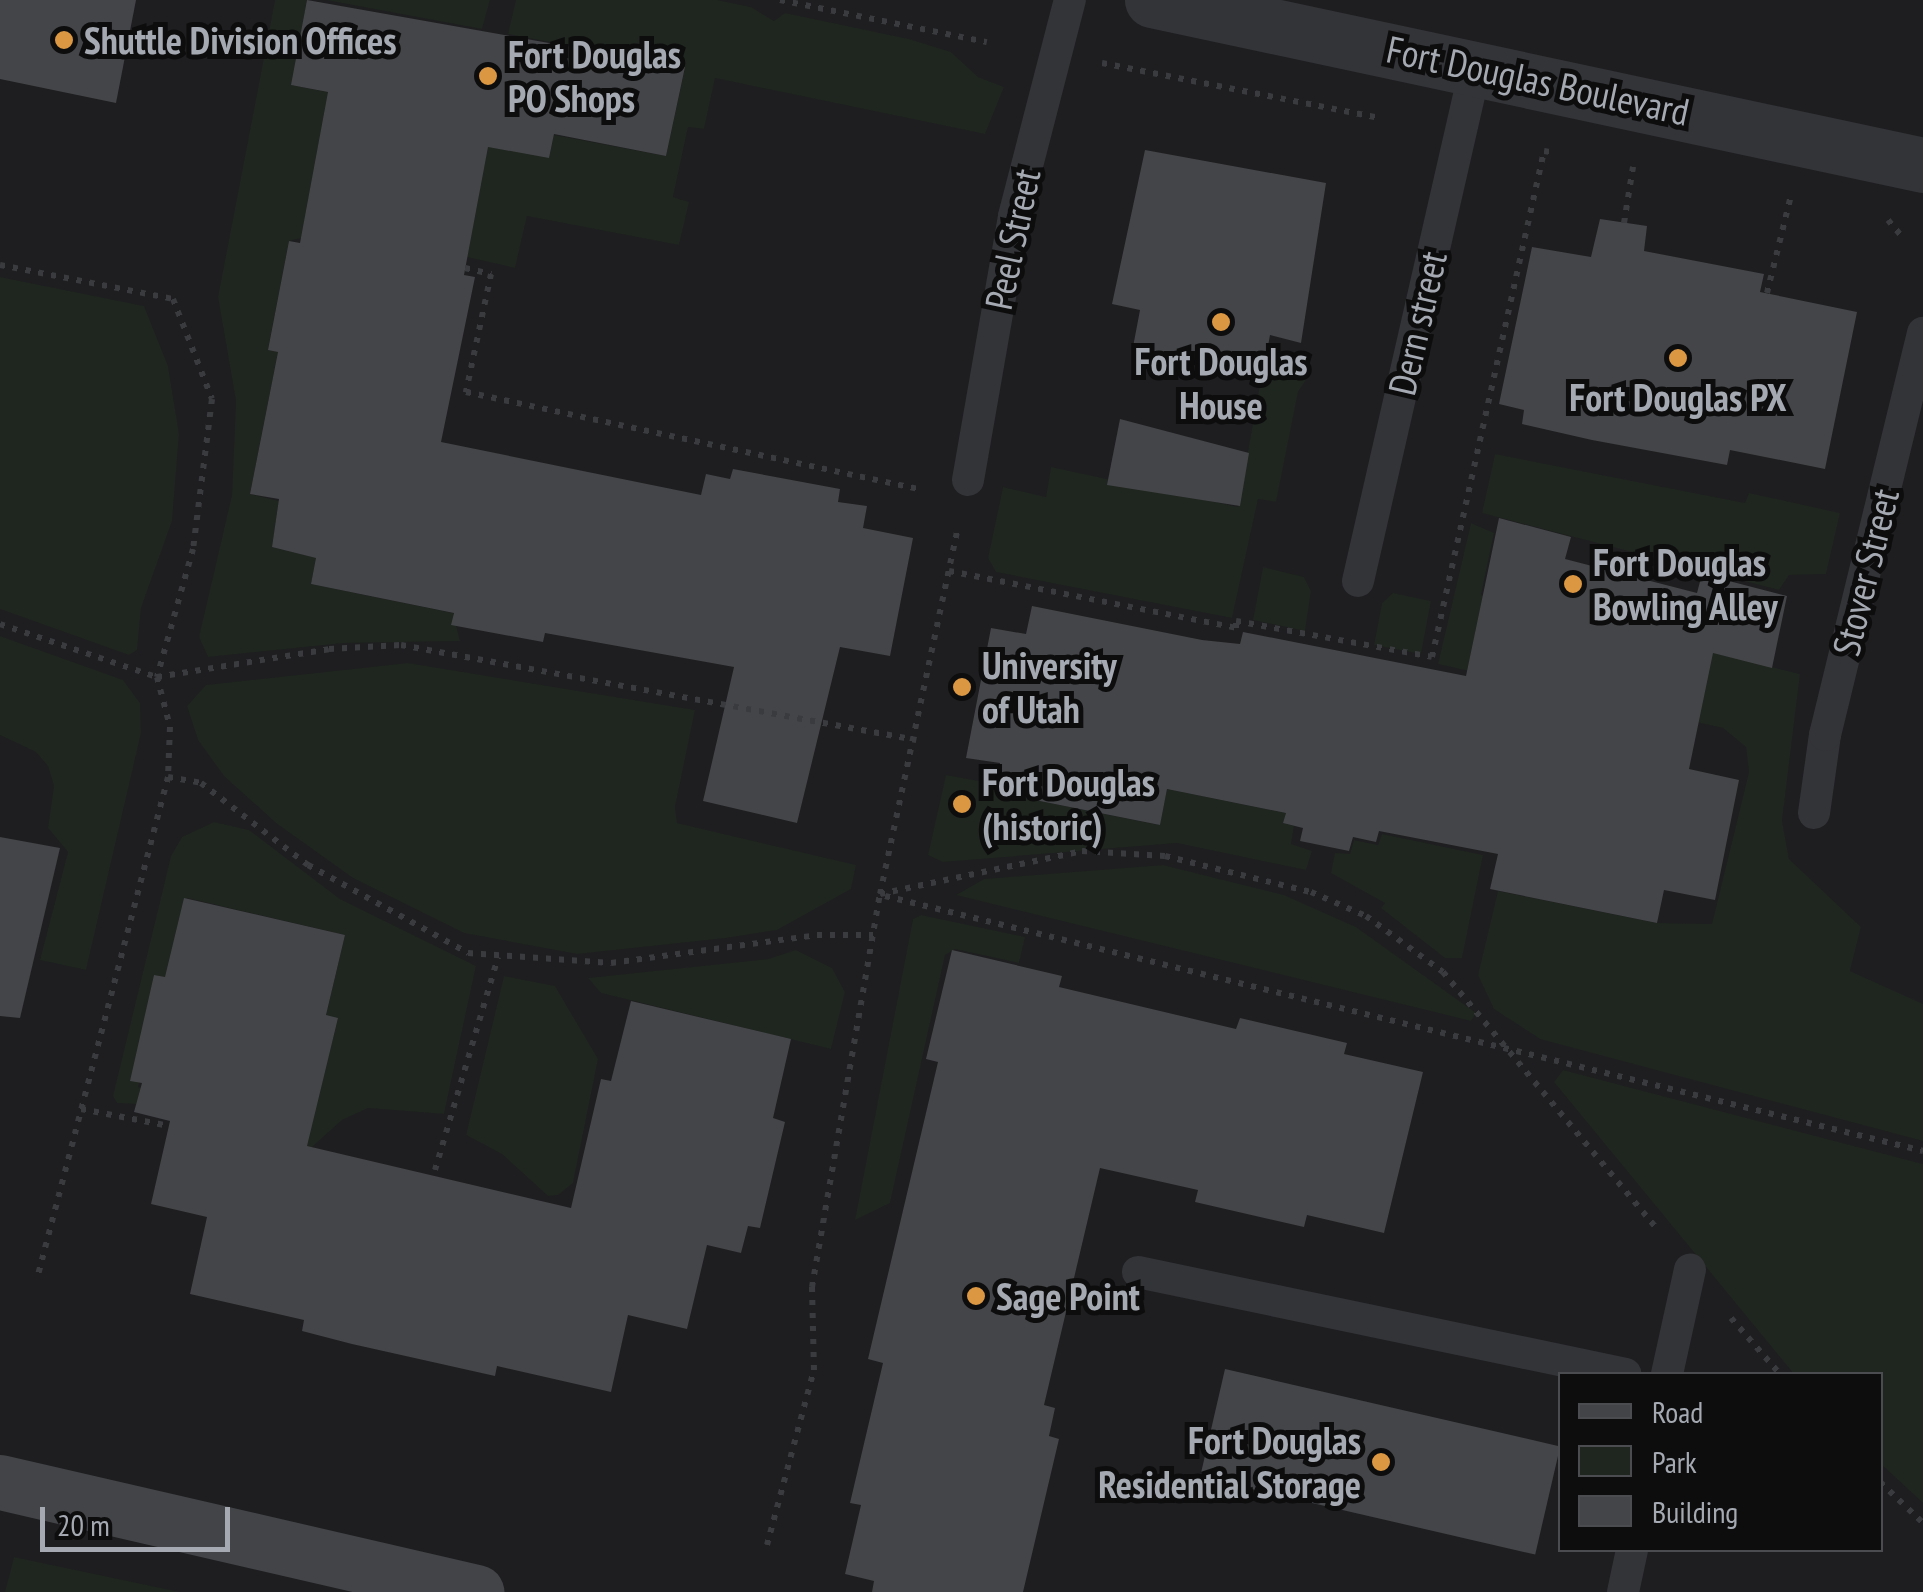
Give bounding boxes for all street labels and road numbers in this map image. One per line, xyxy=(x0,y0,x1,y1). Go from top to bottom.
street label: Fort Douglas Boulevard xyxy=(1383,26,1693,134)
street label: Peel Street xyxy=(975,164,1049,314)
street label: Dern street xyxy=(1378,247,1456,399)
street label: Stover Street xyxy=(1822,484,1908,660)

